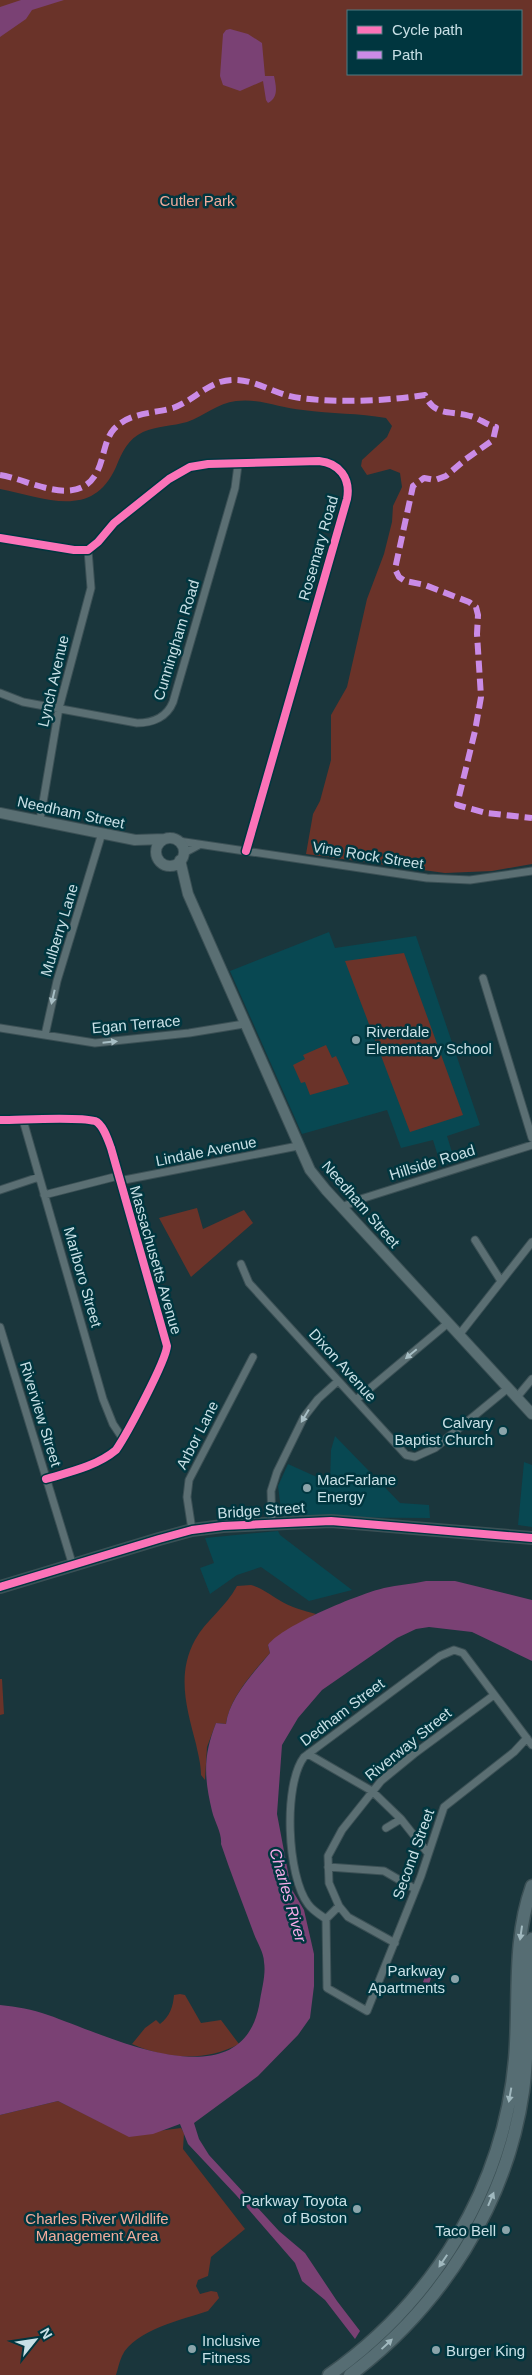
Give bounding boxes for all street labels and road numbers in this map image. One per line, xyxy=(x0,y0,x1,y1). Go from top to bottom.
street label: Rosemary Road xyxy=(295,494,341,602)
street label: Cunningham Road xyxy=(150,578,202,702)
street label: Lynch Avenue xyxy=(34,634,72,728)
street label: Needham Street xyxy=(16,792,127,832)
street label: Vine Rock Street xyxy=(311,838,426,872)
street label: Mulberry Lane xyxy=(37,882,81,978)
street label: Egan Terrace xyxy=(91,1012,181,1036)
street label: Lindale Avenue xyxy=(154,1133,258,1169)
street label: Hillside Road xyxy=(387,1141,477,1183)
street label: Needham Street xyxy=(319,1157,404,1251)
street label: Massachusetts Avenue xyxy=(127,1184,185,1336)
street label: Marlboro Street xyxy=(61,1225,106,1330)
street label: Dixon Avenue xyxy=(306,1325,380,1405)
street label: Riverview Street xyxy=(17,1359,65,1469)
street label: Arbor Lane xyxy=(173,1398,221,1472)
street label: Bridge Street xyxy=(217,1498,306,1522)
street label: Dedham Street xyxy=(297,1674,388,1749)
street label: Riverway Street xyxy=(362,1704,455,1784)
street label: Second Street xyxy=(389,1806,438,1902)

